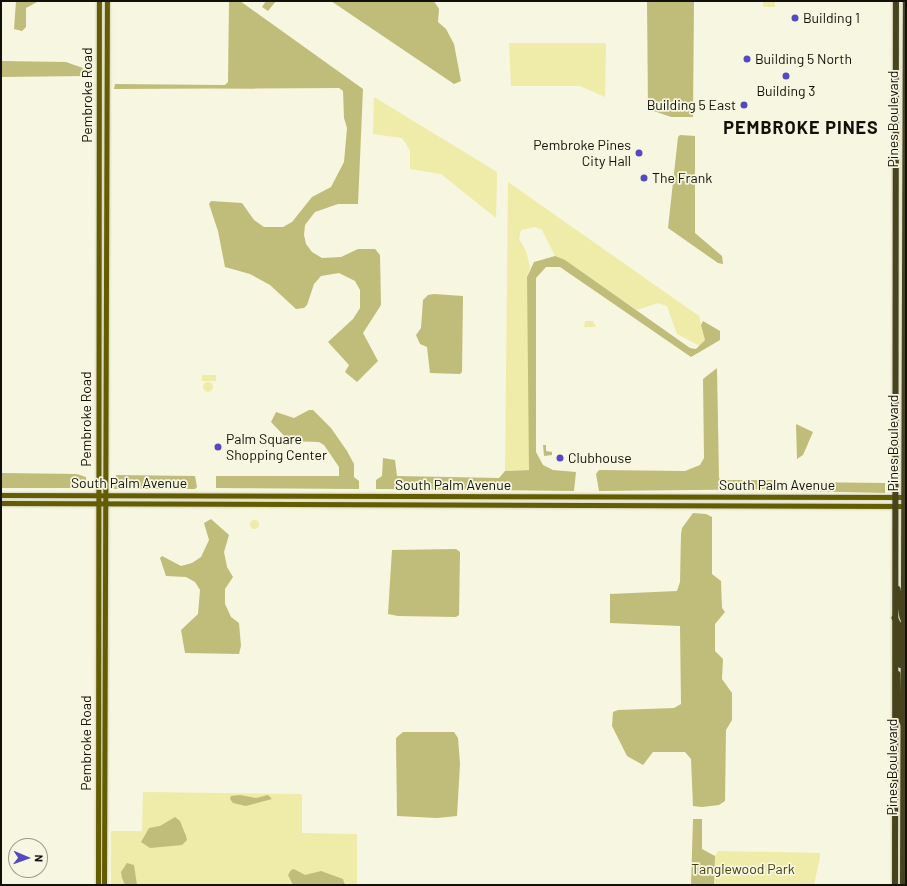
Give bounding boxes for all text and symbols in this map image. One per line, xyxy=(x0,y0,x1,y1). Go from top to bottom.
place label: Building 1 xyxy=(803,10,860,26)
marker: Building 1 xyxy=(790,13,800,23)
street label: Pembroke Road xyxy=(79,47,95,143)
place label: Building 5 North xyxy=(755,51,852,67)
marker: Building 5 North xyxy=(742,54,752,64)
marker: Building 3 xyxy=(781,71,791,81)
street label: Pines Boulevard xyxy=(885,71,901,167)
place label: Building 3 xyxy=(756,83,816,99)
place label: Building 5 East xyxy=(647,97,736,113)
marker: Building 5 East xyxy=(739,100,749,110)
district label: PEMBROKE PINES xyxy=(723,116,879,138)
place label: Pembroke Pines City Hall xyxy=(533,137,631,170)
marker: Pembroke Pines City Hall xyxy=(634,148,644,158)
place label: The Frank xyxy=(652,170,712,186)
marker: The Frank xyxy=(639,173,649,183)
street label: Pembroke Road xyxy=(78,371,94,467)
street label: Pines Boulevard xyxy=(885,395,901,491)
place label: Palm Square Shopping Center xyxy=(226,431,327,464)
marker: Palm Square Shopping Center xyxy=(213,442,223,452)
place label: Clubhouse xyxy=(568,450,632,466)
marker: Clubhouse xyxy=(555,453,565,463)
street label: South Palm Avenue xyxy=(71,475,187,491)
street label: South Palm Avenue xyxy=(395,477,511,493)
street label: South Palm Avenue xyxy=(719,477,835,493)
street label: Pembroke Road xyxy=(78,695,94,791)
street label: Pines Boulevard xyxy=(884,719,900,815)
north arrow xyxy=(8,838,48,878)
text: N xyxy=(33,855,46,862)
park label: Tanglewood Park xyxy=(691,861,795,877)

